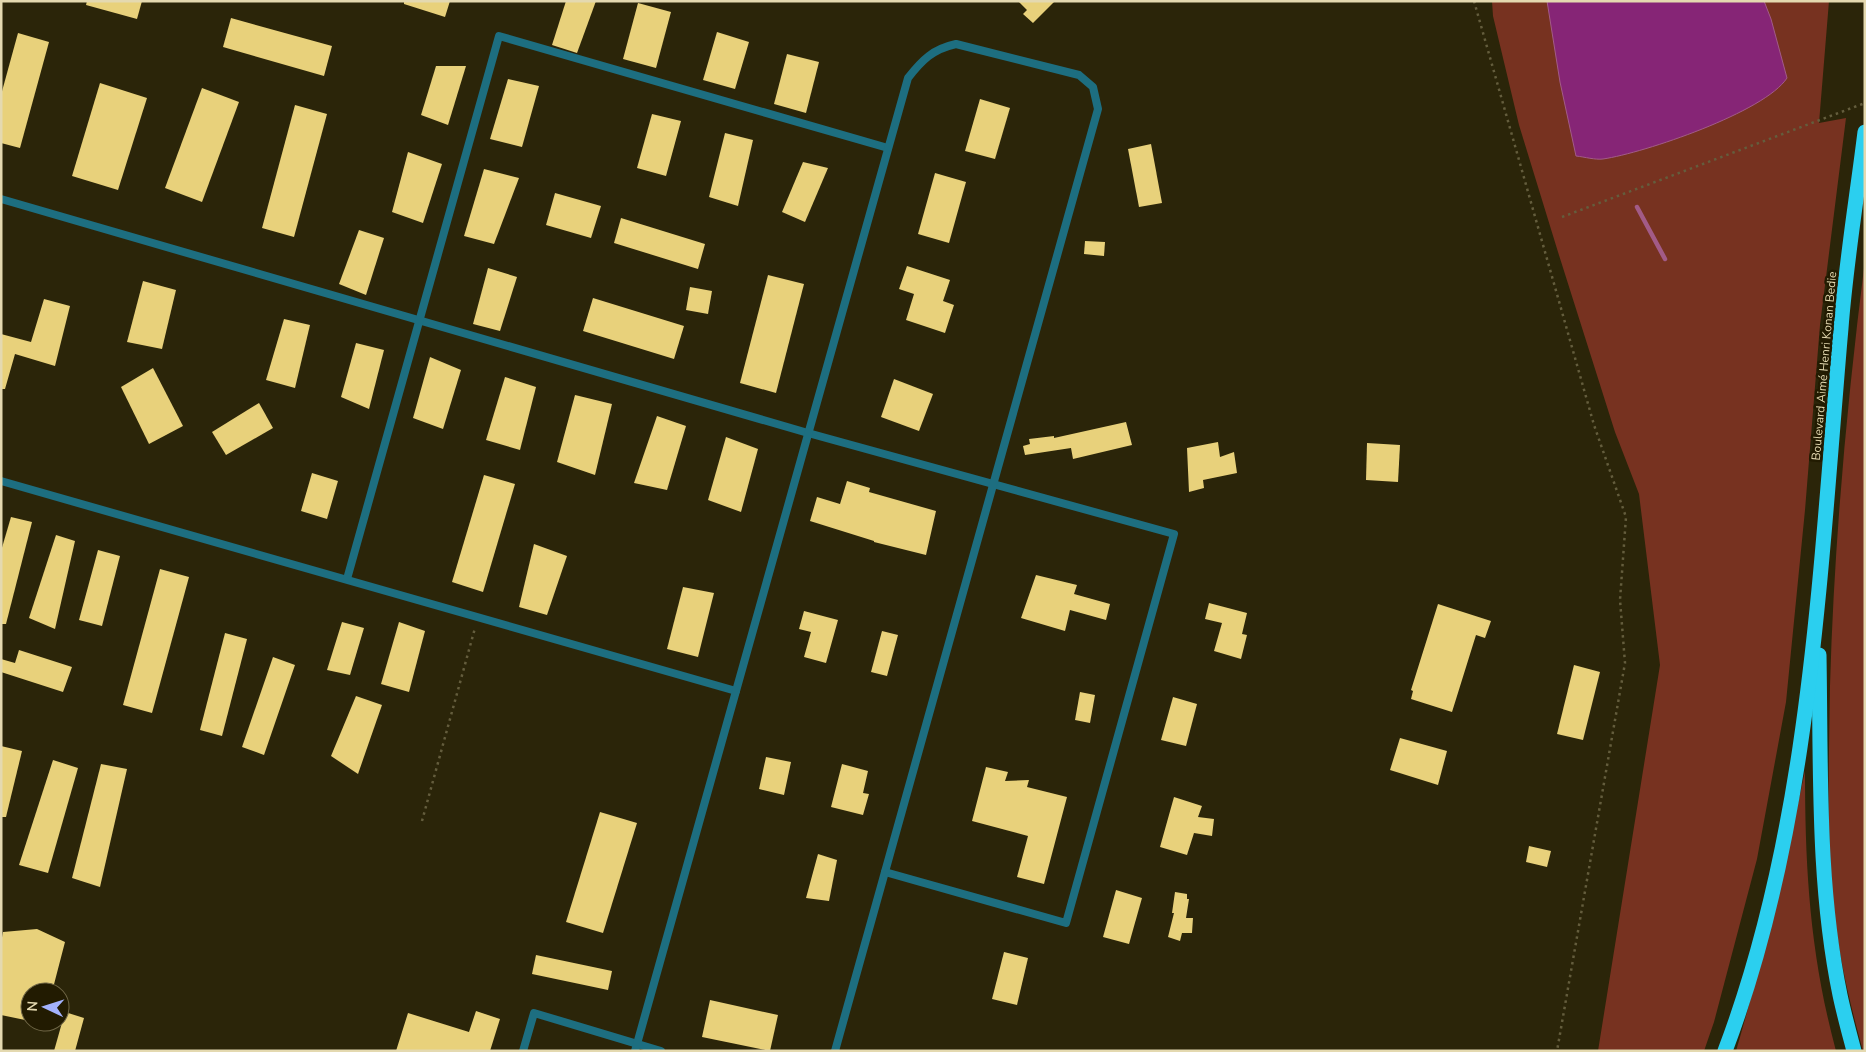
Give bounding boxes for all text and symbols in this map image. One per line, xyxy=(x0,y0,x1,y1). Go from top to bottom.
street label: Boulevard Aimé Henri Konan Bedie xyxy=(1808,271,1840,461)
north arrow xyxy=(20,982,70,1032)
text: N xyxy=(23,1000,42,1012)

